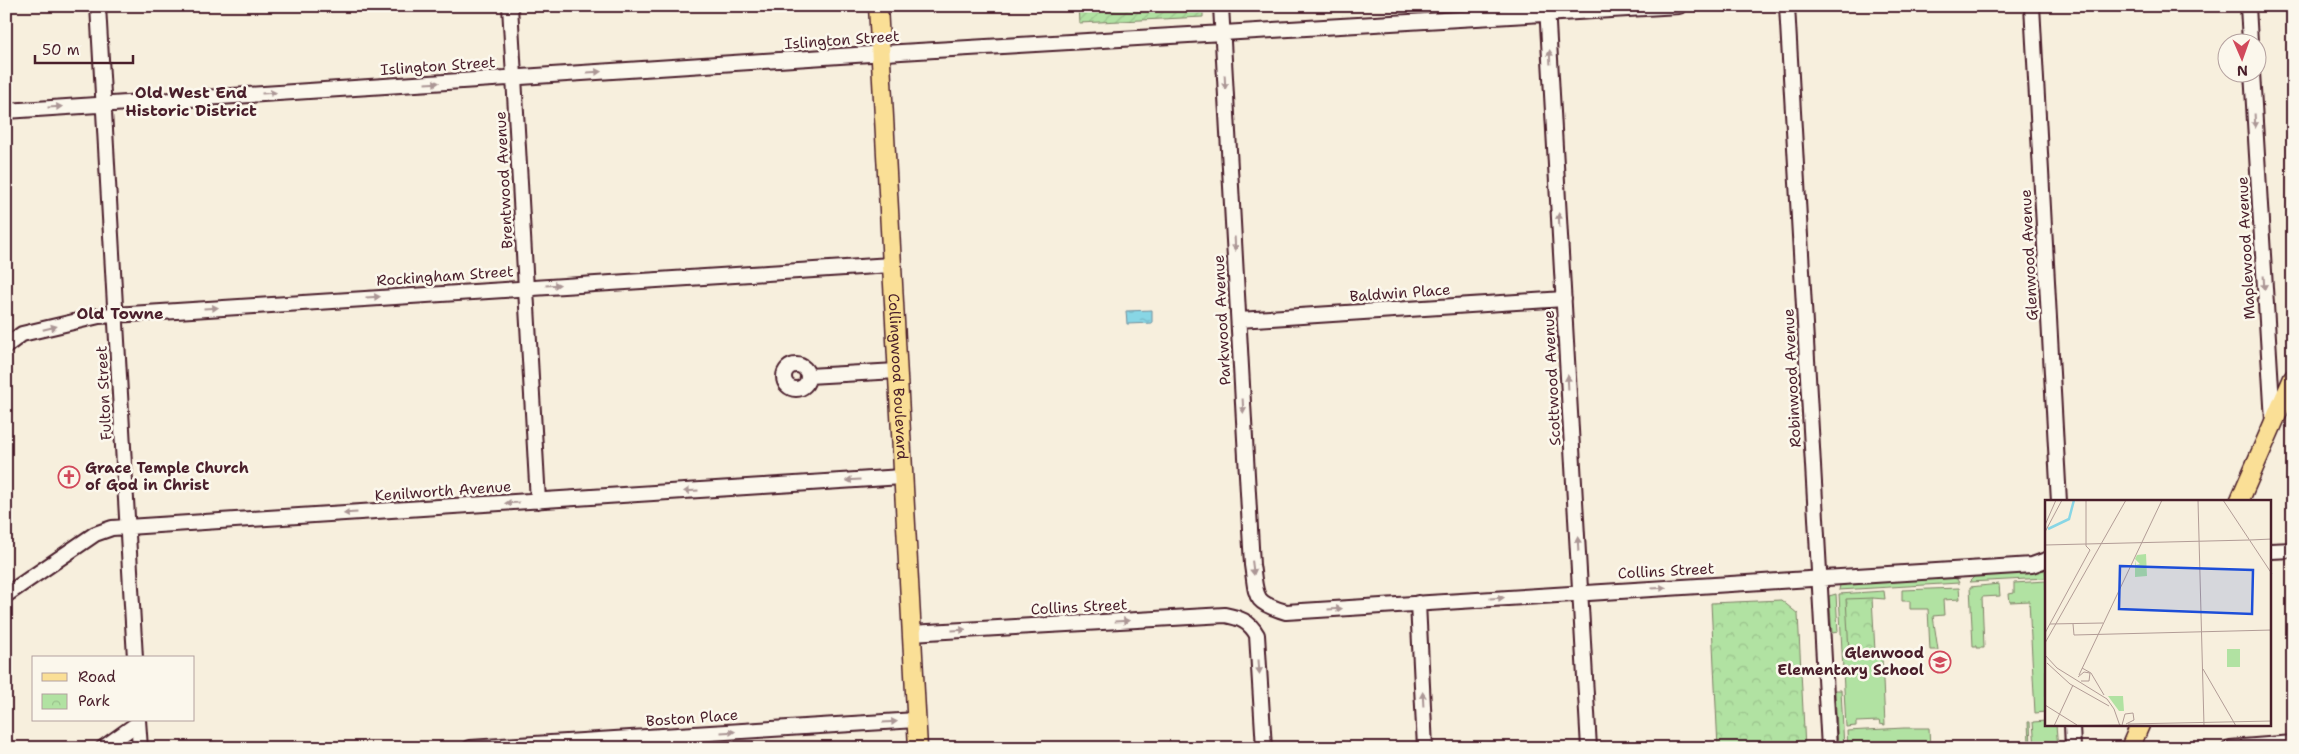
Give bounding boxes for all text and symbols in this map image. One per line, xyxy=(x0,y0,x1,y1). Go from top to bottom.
street label: Islington Street xyxy=(784,26,900,54)
scale bar xyxy=(35,32,132,64)
north arrow xyxy=(2216,32,2266,82)
text: 50 m xyxy=(42,40,80,60)
one-way arrow xyxy=(1545,49,1553,65)
street label: Islington Street xyxy=(380,52,496,80)
text: N xyxy=(2237,62,2248,80)
one-way arrow xyxy=(586,68,602,76)
one-way arrow xyxy=(1222,74,1230,90)
one-way arrow xyxy=(424,78,440,86)
district label: Old West End Historic District xyxy=(125,82,257,121)
one-way arrow xyxy=(262,89,278,97)
one-way arrow xyxy=(47,103,63,111)
street label: Brentwood Avenue xyxy=(490,111,518,249)
one-way arrow xyxy=(2251,113,2259,129)
street label: Maplewood Avenue xyxy=(2232,176,2260,320)
street label: Glenwood Avenue xyxy=(2016,189,2042,321)
one-way arrow xyxy=(1555,211,1563,227)
one-way arrow xyxy=(1231,236,1239,252)
street label: Parkwood Avenue xyxy=(1209,254,1235,386)
street label: Rockingham Street xyxy=(376,261,514,291)
one-way arrow xyxy=(2261,276,2269,292)
street label: Baldwin Place xyxy=(1349,279,1451,307)
one-way arrow xyxy=(545,281,561,289)
one-way arrow xyxy=(366,293,382,301)
street label: Collingwood Boulevard xyxy=(883,293,912,461)
district label: Old Towne xyxy=(76,303,164,324)
one-way arrow xyxy=(203,304,219,312)
street label: Robinwood Avenue xyxy=(1778,308,1806,448)
street label: Scottwood Avenue xyxy=(1538,310,1566,446)
one-way arrow xyxy=(43,324,58,332)
street label: Fulton Street xyxy=(92,345,116,441)
one-way arrow xyxy=(1564,374,1572,390)
one-way arrow xyxy=(1240,398,1248,414)
place label: Grace Temple Church of God in Christ xyxy=(85,458,249,495)
church icon: Grace Temple Church of God in Christ xyxy=(57,465,81,489)
street label: Kenilworth Avenue xyxy=(374,476,512,506)
one-way arrow xyxy=(845,477,861,485)
one-way arrow xyxy=(683,487,699,495)
one-way arrow xyxy=(503,499,519,507)
inset map xyxy=(2045,500,2272,726)
one-way arrow xyxy=(341,510,357,518)
one-way arrow xyxy=(1573,536,1581,552)
street label: Collins Street xyxy=(1617,558,1715,584)
one-way arrow xyxy=(1249,561,1257,577)
one-way arrow xyxy=(1651,584,1667,592)
street label: Collins Street xyxy=(1030,594,1128,620)
one-way arrow xyxy=(1489,594,1505,602)
one-way arrow xyxy=(1327,604,1343,612)
one-way arrow xyxy=(1114,616,1130,624)
one-way arrow xyxy=(952,626,968,634)
place label: Glenwood Elementary School xyxy=(1777,643,1924,680)
school or university icon: Glenwood Elementary School xyxy=(1928,650,1952,674)
legend xyxy=(32,656,195,722)
one-way arrow xyxy=(1255,659,1263,675)
text: Road xyxy=(78,667,116,687)
text: Park xyxy=(78,691,110,711)
one-way arrow xyxy=(1418,691,1426,707)
street label: Boston Place xyxy=(645,705,739,731)
one-way arrow xyxy=(882,717,898,725)
one-way arrow xyxy=(720,727,736,735)

